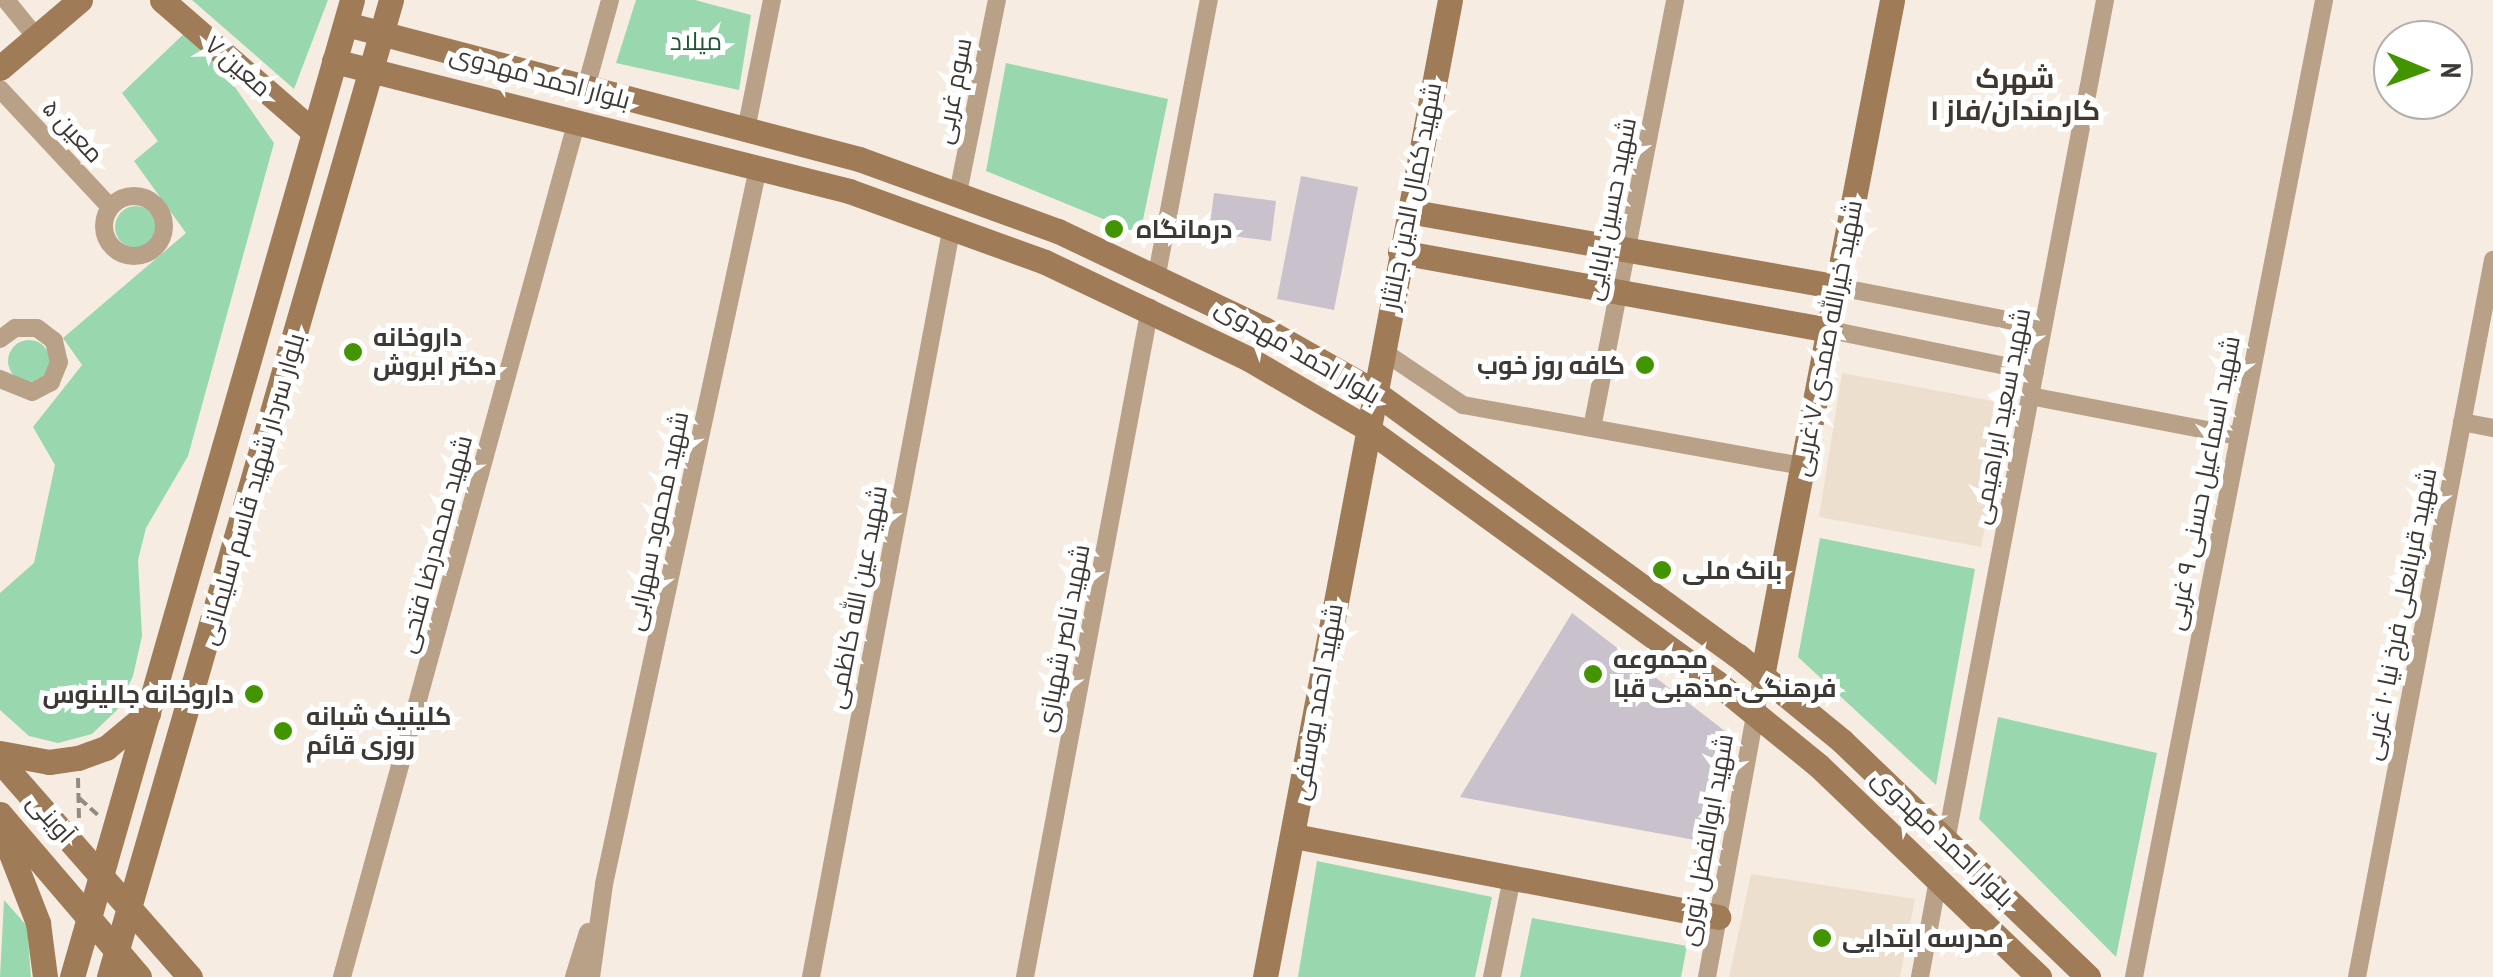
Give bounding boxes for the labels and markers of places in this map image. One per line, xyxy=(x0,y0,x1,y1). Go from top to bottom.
place label: درمانگاه xyxy=(1136,214,1232,244)
marker: درمانگاه xyxy=(1101,216,1127,242)
place label: داروخانه دکتر ابروش xyxy=(373,323,496,382)
marker: داروخانه دکتر ابروش xyxy=(342,341,364,363)
place label: کافه روز خوب xyxy=(1477,350,1625,380)
marker: کافه روز خوب xyxy=(1634,354,1656,376)
place label: بانک ملی xyxy=(1682,555,1782,585)
marker: بانک ملی xyxy=(1651,559,1673,581)
place label: مجموعه فرهنگی-مذهبی قبا xyxy=(1613,645,1837,704)
marker: مجموعه فرهنگی-مذهبی قبا xyxy=(1582,663,1604,685)
place label: داروخانه جالینوس xyxy=(42,679,234,709)
marker: داروخانه جالینوس xyxy=(243,683,265,705)
place label: کلینیک شبانه روزى قائم xyxy=(306,702,451,761)
marker: کلینیک شبانه روزى قائم xyxy=(270,718,296,744)
place label: مدرسه ابتدایی xyxy=(1842,923,2004,953)
marker: مدرسه ابتدایی xyxy=(1811,927,1833,949)

